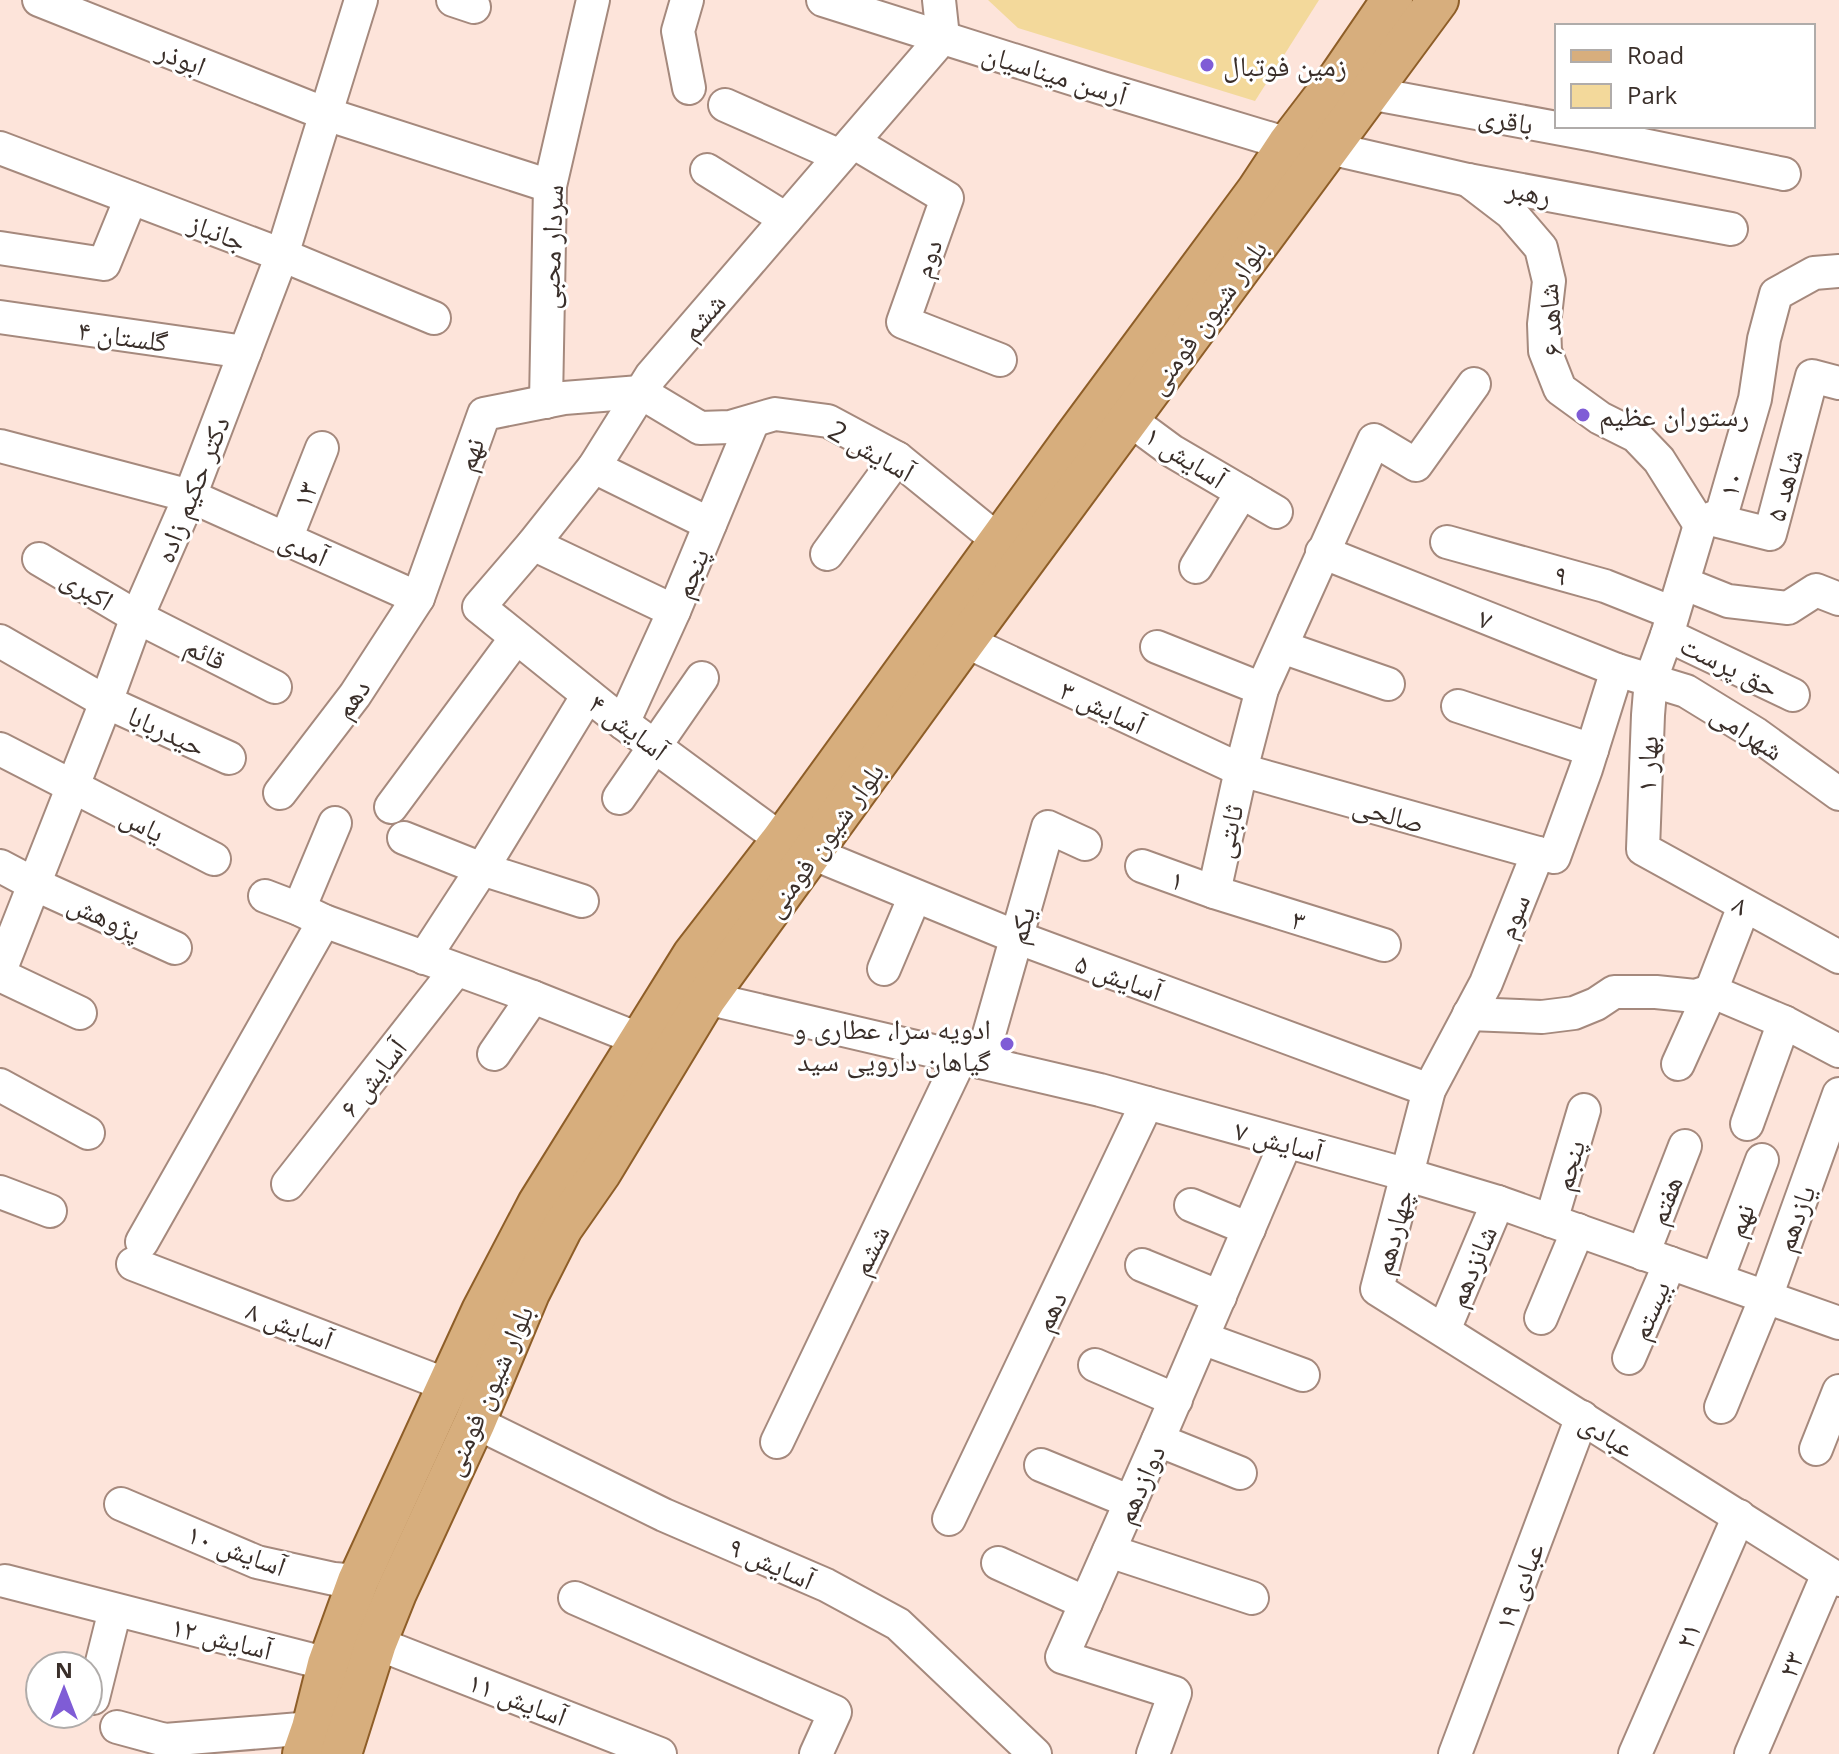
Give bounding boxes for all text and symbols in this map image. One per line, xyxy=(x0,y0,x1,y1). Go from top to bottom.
legend xyxy=(1555,24,1815,128)
street label: ابوذر xyxy=(151,30,212,84)
street label: آرسن میناسیان xyxy=(978,33,1133,113)
text: Road xyxy=(1627,38,1684,71)
place label: زمین فوتبال xyxy=(1223,46,1347,84)
marker: زمین فوتبال xyxy=(1198,56,1216,74)
text: Park xyxy=(1627,78,1678,111)
street label: باقری xyxy=(1476,95,1536,143)
street label: رهبر xyxy=(1503,168,1554,214)
street label: سردار محبی xyxy=(529,184,571,310)
street label: جانباز xyxy=(183,202,252,259)
street label: بلوار شیون فومنی xyxy=(1137,231,1275,401)
street label: دوم xyxy=(902,234,951,283)
street label: شاهد ۶ xyxy=(1528,282,1570,358)
street label: ششم xyxy=(671,284,734,349)
street label: گلستان ۴ xyxy=(76,310,171,360)
place label: رستوران عظیم xyxy=(1599,396,1749,435)
marker: رستوران عظیم xyxy=(1574,406,1592,424)
street label: دکتر حکیم زاده xyxy=(144,410,239,568)
street label: آسایش 2 xyxy=(822,410,923,490)
street label: آسایش ۱ xyxy=(1138,416,1235,497)
street label: نهم xyxy=(445,432,493,476)
street label: شاهد ۵ xyxy=(1755,445,1811,525)
street label: ۱۰ xyxy=(1708,467,1752,501)
street label: ۱۳ xyxy=(282,475,326,513)
street label: آمدی xyxy=(273,519,335,575)
street label: پنجم xyxy=(663,542,718,604)
street label: ۹ xyxy=(1550,554,1572,594)
street label: اکبری xyxy=(55,558,121,618)
street label: ۷ xyxy=(1473,598,1499,638)
street label: حق پرست xyxy=(1674,625,1786,705)
street label: قائم xyxy=(179,626,233,679)
street label: دهم xyxy=(324,670,379,726)
street label: آسایش ۳ xyxy=(1054,670,1153,743)
street label: آسایش ۴ xyxy=(582,684,677,769)
street label: شهرامی xyxy=(1704,694,1792,768)
street label: حیدربابا xyxy=(122,696,212,764)
street label: بهار ۱ xyxy=(1626,735,1666,793)
street label: بلوار شیون فومنی xyxy=(754,754,892,924)
street label: صالحی xyxy=(1349,785,1429,841)
street label: یاس xyxy=(114,796,172,850)
street label: ثابتی xyxy=(1202,800,1252,861)
street label: ۱ xyxy=(1166,859,1190,899)
street label: پژوهش xyxy=(62,883,148,949)
street label: ۸ xyxy=(1726,884,1756,924)
street label: سوم xyxy=(1486,888,1539,944)
street label: ۳ xyxy=(1287,899,1311,939)
street label: یکم xyxy=(997,902,1044,948)
street label: آسایش ۵ xyxy=(1070,943,1169,1010)
place label: ادویه سرا، عطاری و گیاهان دارویی سید xyxy=(793,1009,991,1079)
street label: آسایش ۶ xyxy=(329,1029,415,1124)
marker: ادویه سرا، عطاری و گیاهان دارویی سید xyxy=(998,1035,1016,1053)
street label: آسایش ۷ xyxy=(1231,1110,1328,1170)
street label: پنجم xyxy=(1543,1135,1594,1195)
street label: هفتم xyxy=(1637,1170,1692,1230)
street label: یازدهم xyxy=(1764,1180,1824,1257)
street label: چهاردهم xyxy=(1362,1185,1423,1279)
street label: نهم xyxy=(1715,1198,1764,1243)
street label: ششم xyxy=(841,1218,898,1282)
street label: شانزدهم xyxy=(1437,1219,1506,1313)
street label: بیستم xyxy=(1620,1274,1679,1346)
street label: دهم xyxy=(1023,1285,1076,1338)
street label: آسایش ۸ xyxy=(241,1290,340,1358)
street label: بلوار شیون فومنی xyxy=(432,1299,542,1481)
street label: عبادی xyxy=(1573,1402,1643,1466)
street label: دوازدهم xyxy=(1105,1438,1174,1530)
street label: آسایش ‍۱۰ xyxy=(182,1514,293,1585)
street label: آسایش ۹ xyxy=(723,1526,822,1598)
street label: عبادی ۱۹ xyxy=(1484,1537,1552,1635)
street label: آسایش ۱۲ xyxy=(168,1606,277,1668)
street label: ۲۱ xyxy=(1665,1616,1709,1654)
street label: ۲۳ xyxy=(1768,1645,1812,1683)
north arrow xyxy=(24,1650,104,1730)
text: N xyxy=(55,1654,73,1684)
street label: آسایش ۱۱ xyxy=(463,1662,574,1734)

